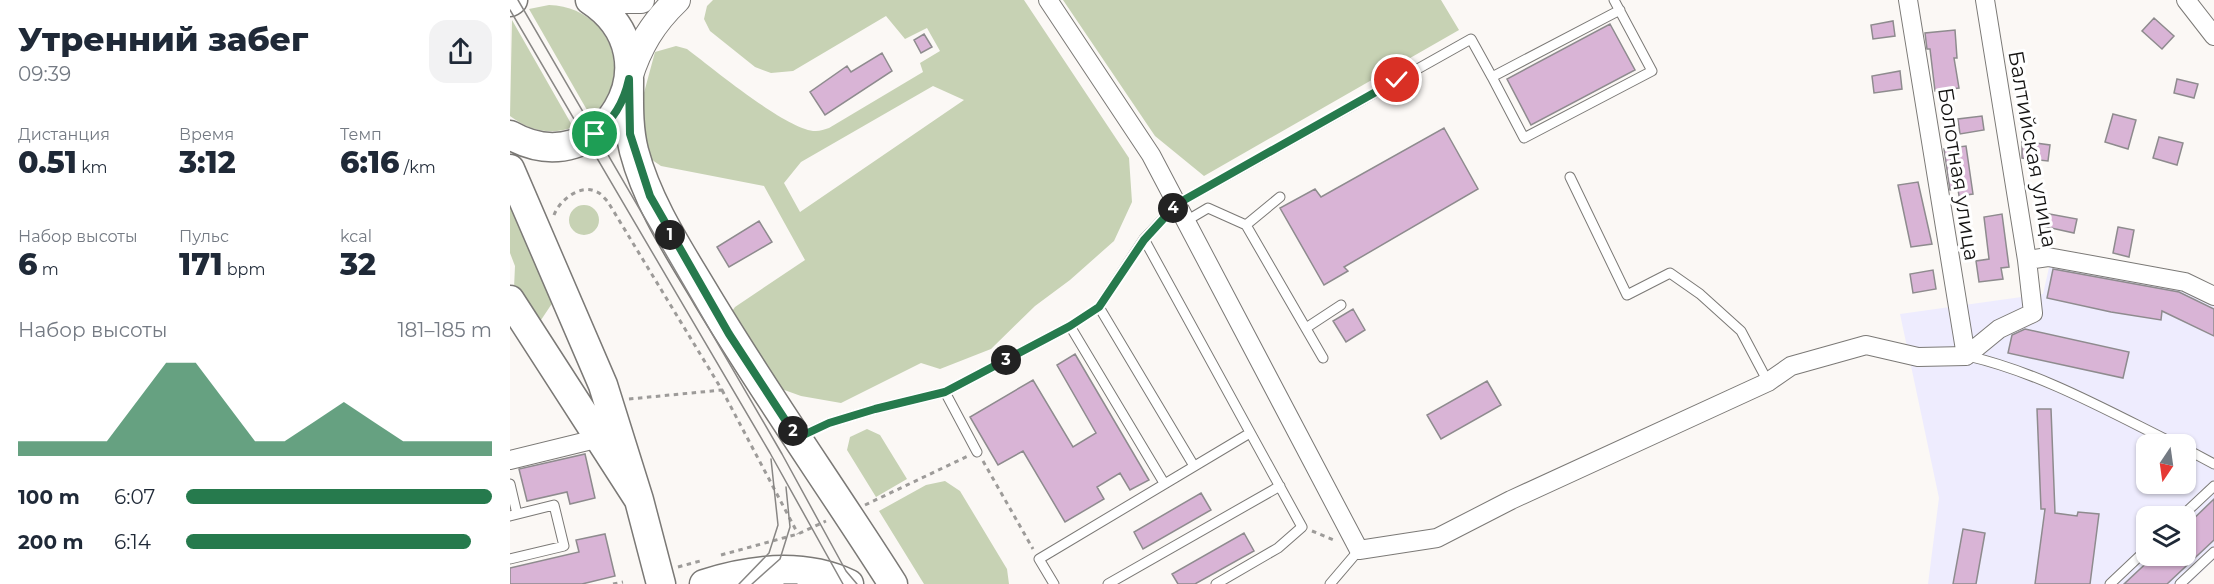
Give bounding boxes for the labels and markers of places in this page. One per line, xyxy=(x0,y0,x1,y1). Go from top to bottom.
pin xyxy=(1371,54,1422,105)
pin xyxy=(569,108,620,159)
pin: 4 xyxy=(1158,193,1188,223)
pin: 1 xyxy=(655,220,685,250)
pin: 3 xyxy=(991,345,1021,375)
pin: 2 xyxy=(778,416,808,446)

